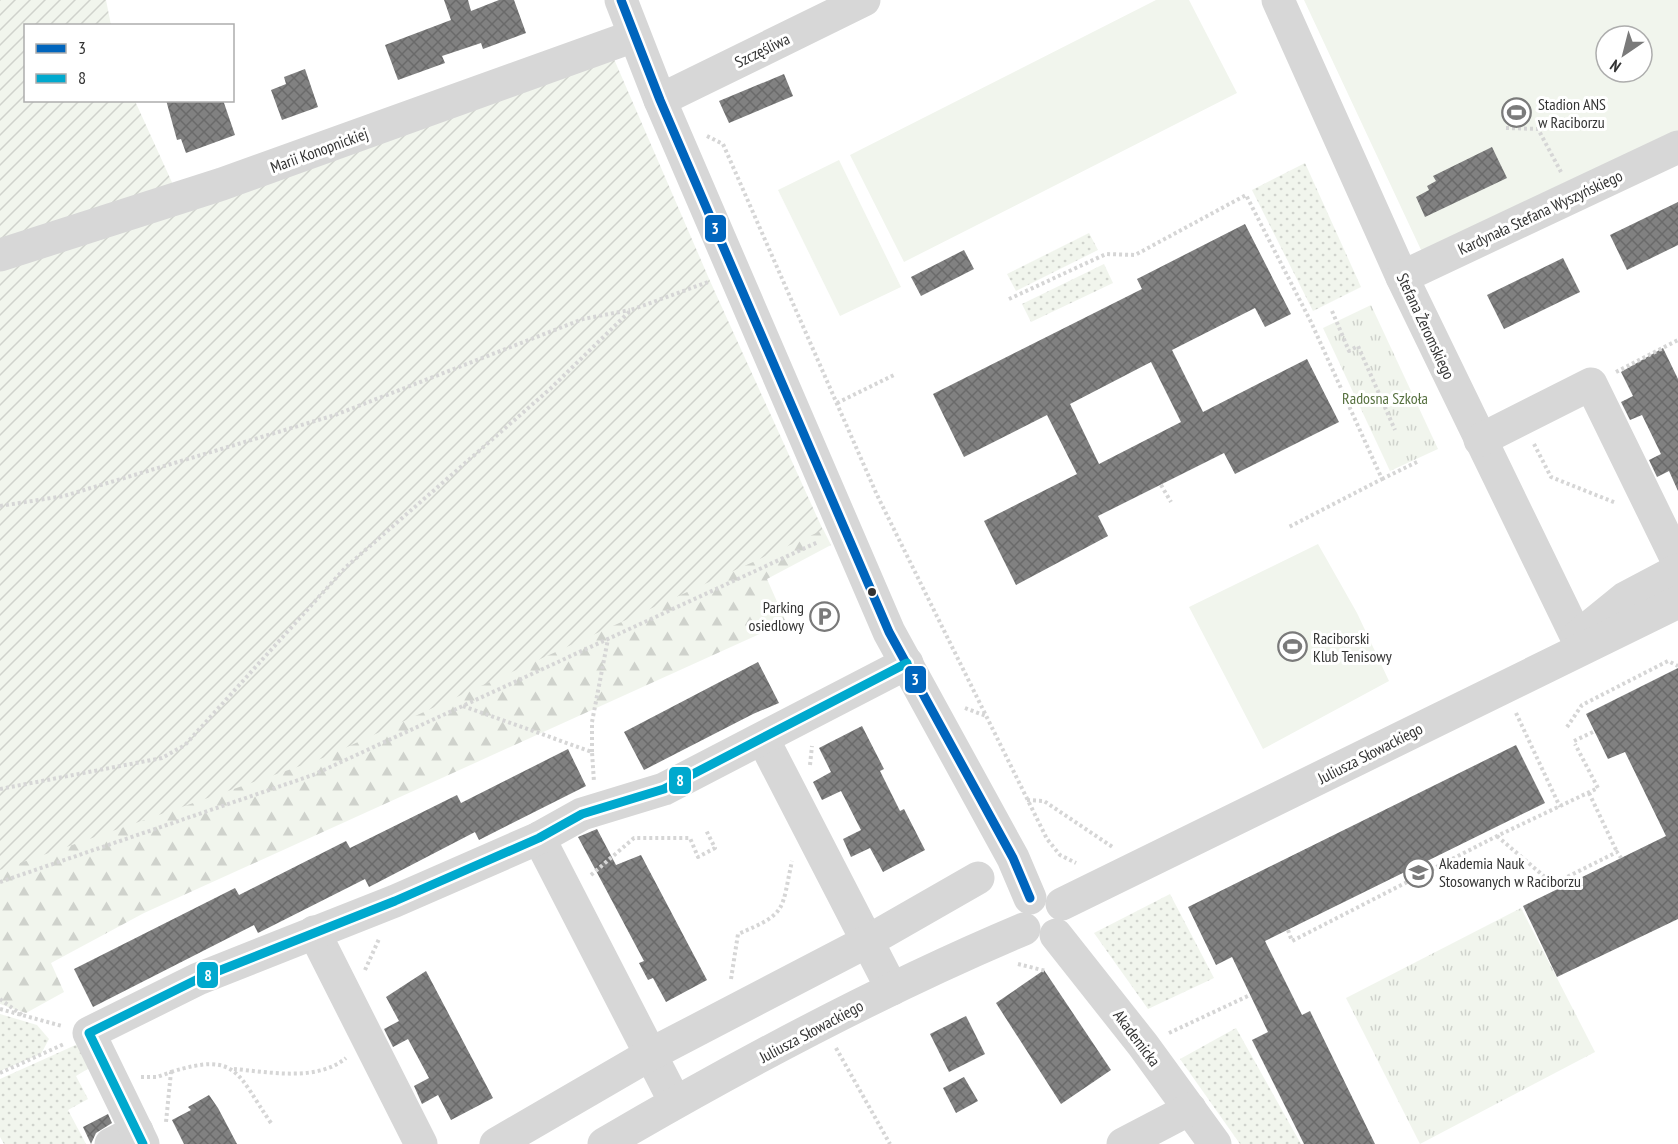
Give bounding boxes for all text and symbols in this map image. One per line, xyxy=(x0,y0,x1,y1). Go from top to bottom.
legend xyxy=(24,24,234,102)
north arrow xyxy=(1594,24,1654,84)
street label: Szczęśliwa xyxy=(731,28,793,72)
text: 3 xyxy=(78,36,86,59)
text: N xyxy=(1606,56,1625,77)
text: 8 xyxy=(78,66,86,89)
place label: Stadion ANS w Raciborzu xyxy=(1538,94,1606,132)
sports icon: Stadion ANS w Raciborzu xyxy=(1501,97,1533,129)
street label: Marii Konopnickiej xyxy=(268,123,370,177)
street label: Kardynała Stefana Wyszyńskiego xyxy=(1455,165,1625,259)
line badge: 3 xyxy=(704,214,727,243)
text: 3 xyxy=(711,218,719,238)
street label: Stefana Żeromskiego xyxy=(1393,270,1459,382)
park label: Radosna Szkoła xyxy=(1342,388,1428,408)
unlabelled marker xyxy=(866,586,878,598)
place label: Parking osiedlowy xyxy=(749,597,804,635)
parking icon: Parking osiedlowy xyxy=(809,600,841,632)
place label: Raciborski Klub Tenisowy xyxy=(1313,628,1392,666)
sports icon: Raciborski Klub Tenisowy xyxy=(1276,631,1308,663)
line badge: 3 xyxy=(904,665,927,694)
text: 3 xyxy=(911,669,919,689)
street label: Juliusza Słowackiego xyxy=(1313,718,1426,788)
line badge: 8 xyxy=(668,766,692,795)
text: 8 xyxy=(676,770,684,790)
place label: Akademia Nauk Stosowanych w Raciborzu xyxy=(1439,853,1581,891)
school or university icon: Akademia Nauk Stosowanych w Raciborzu xyxy=(1402,856,1434,888)
line badge: 8 xyxy=(196,961,219,989)
text: 8 xyxy=(204,965,212,985)
street label: Juliusza Słowackiego xyxy=(755,995,866,1067)
street label: Akademicka xyxy=(1109,1006,1165,1070)

